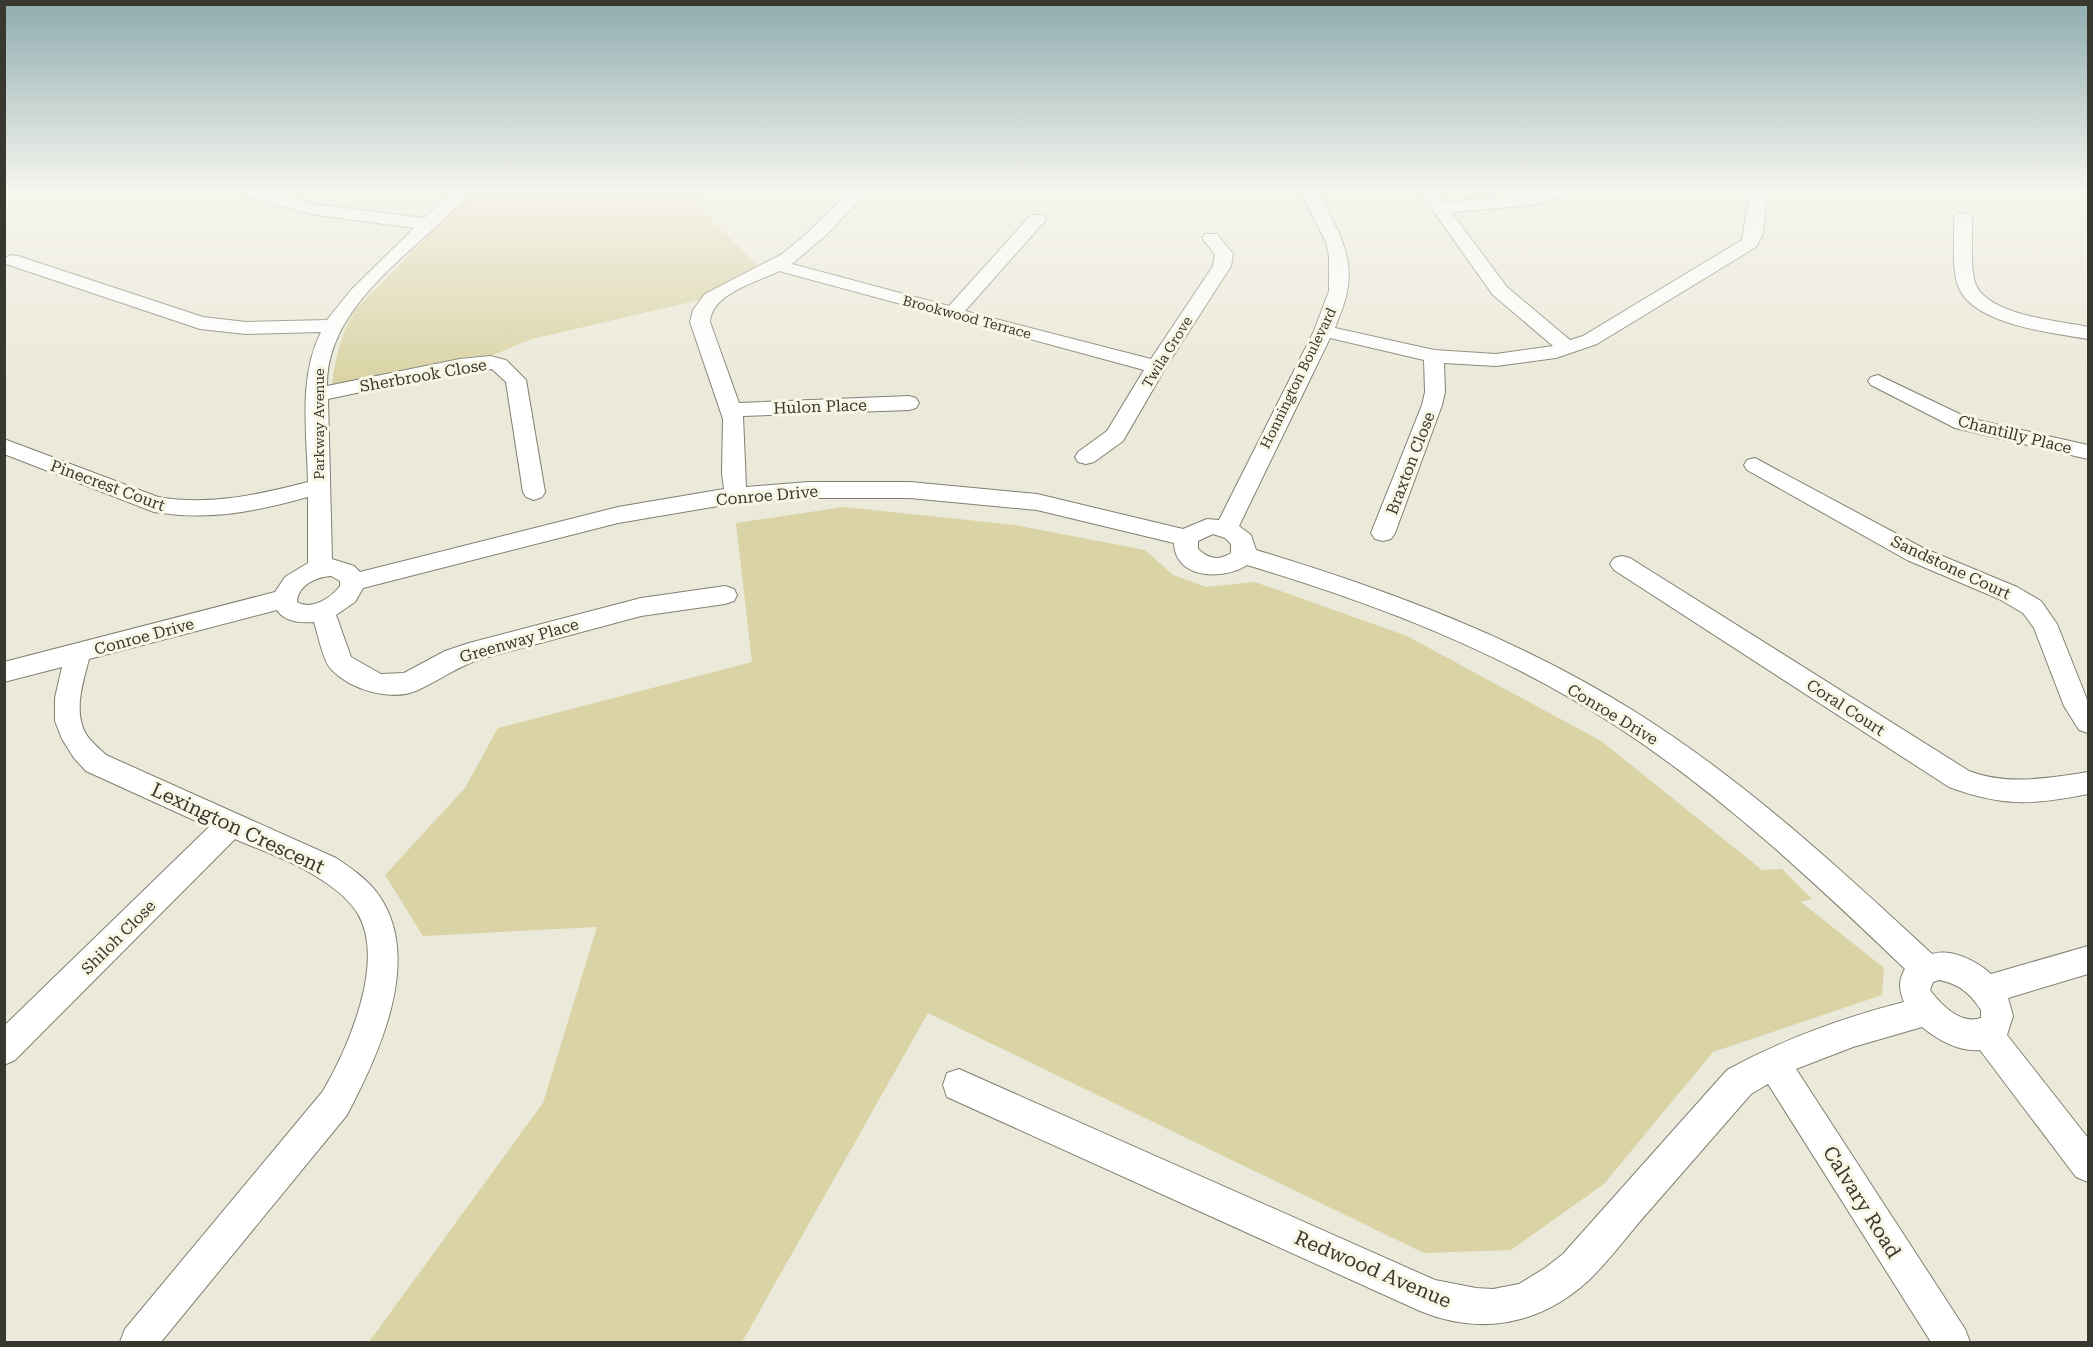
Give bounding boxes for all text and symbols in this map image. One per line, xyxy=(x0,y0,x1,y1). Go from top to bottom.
street label: Brookwood Terrace xyxy=(901,292,1033,342)
street label: Honnington Boulevard xyxy=(1257,305,1339,451)
street label: Twila Grove xyxy=(1139,313,1195,391)
street label: Sherbrook Close xyxy=(358,355,488,396)
street label: Parkway Avenue xyxy=(311,368,327,480)
street label: Hulon Place xyxy=(773,395,867,418)
street label: Braxton Close xyxy=(1382,409,1439,517)
street label: Chantilly Place xyxy=(1956,411,2074,458)
street label: Pinecrest Court xyxy=(48,456,168,515)
street label: Conroe Drive xyxy=(715,482,819,509)
street label: Sandstone Court xyxy=(1888,531,2014,604)
street label: Conroe Drive xyxy=(92,614,196,659)
street label: Greenway Place xyxy=(457,614,581,667)
street label: Coral Court xyxy=(1803,675,1888,740)
street label: Conroe Drive xyxy=(1564,680,1662,749)
street label: Lexington Crescent xyxy=(147,777,329,879)
street label: Shiloh Close xyxy=(77,896,160,978)
street label: Calvary Road xyxy=(1818,1141,1906,1263)
street label: Redwood Avenue xyxy=(1291,1225,1455,1313)

